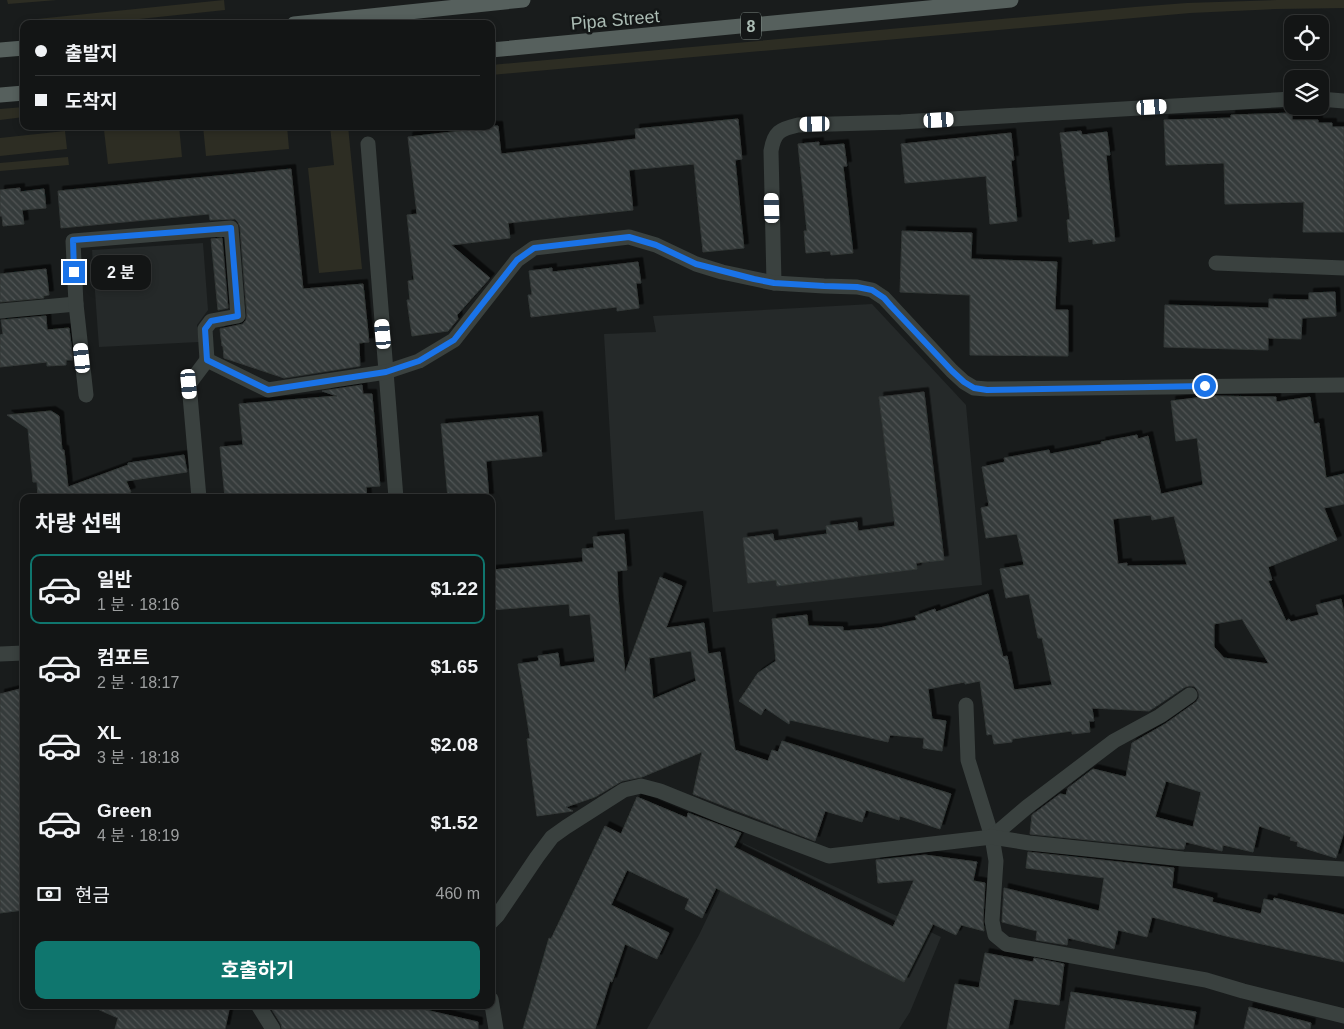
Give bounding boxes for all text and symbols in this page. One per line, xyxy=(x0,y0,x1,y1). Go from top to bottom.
street label: Pipa Street xyxy=(570,6,660,34)
road number: 8 xyxy=(741,12,761,40)
map controls xyxy=(1284,15,1329,115)
button: locate xyxy=(1284,15,1329,60)
text: 출발지 xyxy=(65,43,117,64)
button: layers xyxy=(1284,70,1329,115)
text: 도착지 xyxy=(65,91,117,112)
car xyxy=(1136,99,1167,115)
car xyxy=(923,112,954,128)
car xyxy=(799,116,830,132)
car xyxy=(763,193,780,223)
callout: 2 분 xyxy=(92,254,152,290)
route end xyxy=(63,261,85,283)
text: 2 분 xyxy=(107,264,135,281)
car xyxy=(374,318,391,350)
car xyxy=(72,342,91,374)
car xyxy=(180,368,197,400)
route start xyxy=(1194,375,1216,397)
text: 차량 선택 xyxy=(35,511,122,536)
icon: car xyxy=(37,567,82,612)
text: 일반 xyxy=(97,569,132,590)
text: $1.22 xyxy=(430,578,478,599)
text: 1 분 · 18:16 xyxy=(97,596,179,613)
icon: car xyxy=(37,645,82,690)
text: 컴포트 xyxy=(97,647,149,668)
text: $1.65 xyxy=(430,656,478,677)
text: 2 분 · 18:17 xyxy=(97,674,179,691)
text: XL xyxy=(97,722,121,743)
icon: car xyxy=(37,723,82,768)
text: $2.08 xyxy=(430,734,478,755)
text: 3 분 · 18:18 xyxy=(97,749,179,766)
text: Green xyxy=(97,800,152,821)
icon: car xyxy=(37,801,82,846)
text: $1.52 xyxy=(430,812,478,833)
text: 4 분 · 18:19 xyxy=(97,827,179,844)
icon: cash xyxy=(35,880,63,908)
text: 현금 xyxy=(75,885,110,906)
text: 460 m xyxy=(436,885,480,902)
button: 호출하기 xyxy=(35,941,480,999)

